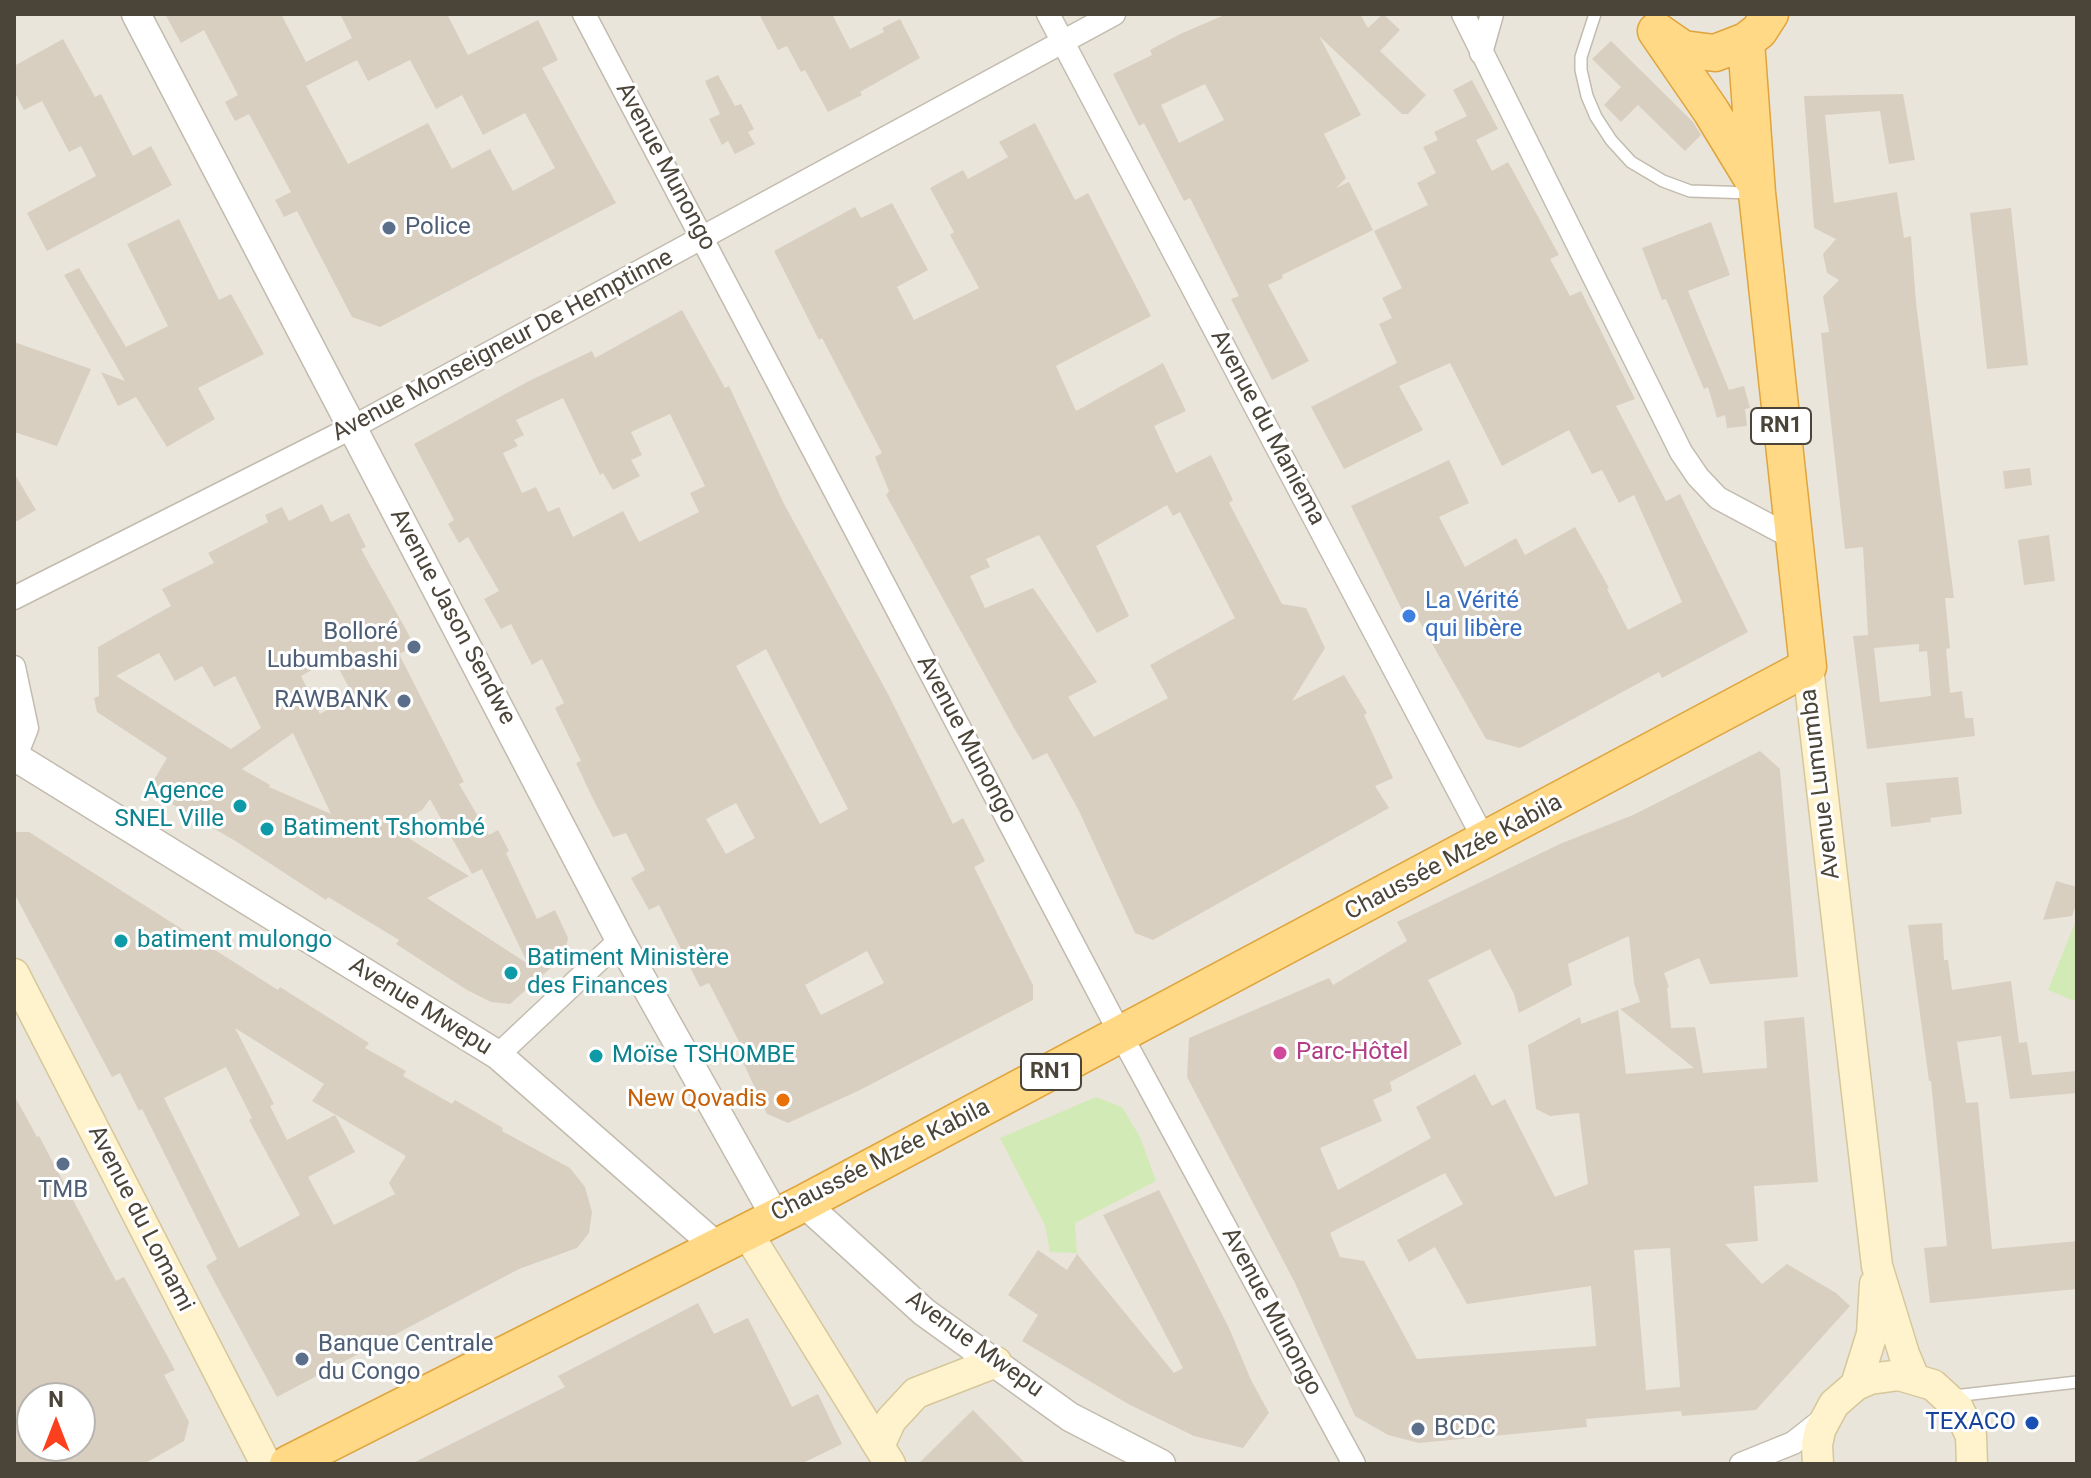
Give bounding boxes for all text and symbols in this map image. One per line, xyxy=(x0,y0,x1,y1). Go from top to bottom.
street label: Avenue Munongo xyxy=(609,78,721,256)
place label: Police xyxy=(405,214,471,242)
marker: Police xyxy=(380,219,398,237)
street label: Avenue Monseigneur De Hemptinne xyxy=(328,244,678,448)
street label: Avenue du Maniema xyxy=(1203,325,1331,531)
road number: RN1 xyxy=(1751,408,1811,444)
street label: Avenue Jason Sendwe xyxy=(383,504,521,730)
place label: La Vérité qui libère xyxy=(1425,588,1522,644)
marker: La Vérité qui libère xyxy=(1400,607,1418,625)
place label: Bolloré Lubumbashi xyxy=(267,619,398,675)
marker: Bolloré Lubumbashi xyxy=(405,638,423,656)
street label: Avenue Munongo xyxy=(910,651,1022,829)
place label: RAWBANK xyxy=(274,687,388,715)
street label: Avenue Lumumba xyxy=(1795,687,1847,881)
marker: RAWBANK xyxy=(395,692,413,710)
place label: Agence SNEL Ville xyxy=(115,778,224,834)
street label: Chaussée Mzée Kabila xyxy=(1341,789,1567,927)
marker: Agence SNEL Ville xyxy=(231,797,249,815)
place label: Batiment Tshombé xyxy=(283,815,485,843)
marker: Batiment Tshombé xyxy=(258,820,276,838)
place label: batiment mulongo xyxy=(137,927,332,955)
marker: batiment mulongo xyxy=(112,932,130,950)
place label: Batiment Ministère des Finances xyxy=(527,945,729,1001)
street label: Avenue Mwepu xyxy=(343,952,497,1062)
marker: Batiment Ministère des Finances xyxy=(502,964,520,982)
place label: Parc-Hôtel xyxy=(1296,1039,1408,1067)
place label: Moïse TSHOMBE xyxy=(612,1042,795,1070)
marker: Parc-Hôtel xyxy=(1271,1044,1289,1062)
marker: Moïse TSHOMBE xyxy=(587,1047,605,1065)
road number: RN1 xyxy=(1021,1054,1081,1090)
place label: New Qovadis xyxy=(627,1086,767,1114)
marker: New Qovadis xyxy=(774,1091,792,1109)
street label: Chaussée Mzée Kabila xyxy=(767,1093,995,1229)
street label: Avenue du Lomami xyxy=(81,1121,199,1317)
marker: TMB xyxy=(54,1155,72,1173)
place label: TMB xyxy=(38,1177,88,1205)
street label: Avenue Munongo xyxy=(1215,1223,1327,1401)
street label: Avenue Mwepu xyxy=(900,1285,1048,1405)
place label: Banque Centrale du Congo xyxy=(318,1331,494,1387)
marker: Banque Centrale du Congo xyxy=(293,1350,311,1368)
north arrow xyxy=(16,1382,96,1462)
text: N xyxy=(48,1387,64,1412)
place label: TEXACO xyxy=(1925,1409,2016,1437)
marker: TEXACO xyxy=(2023,1414,2041,1432)
place label: BCDC xyxy=(1434,1415,1496,1443)
marker: BCDC xyxy=(1409,1420,1427,1438)

